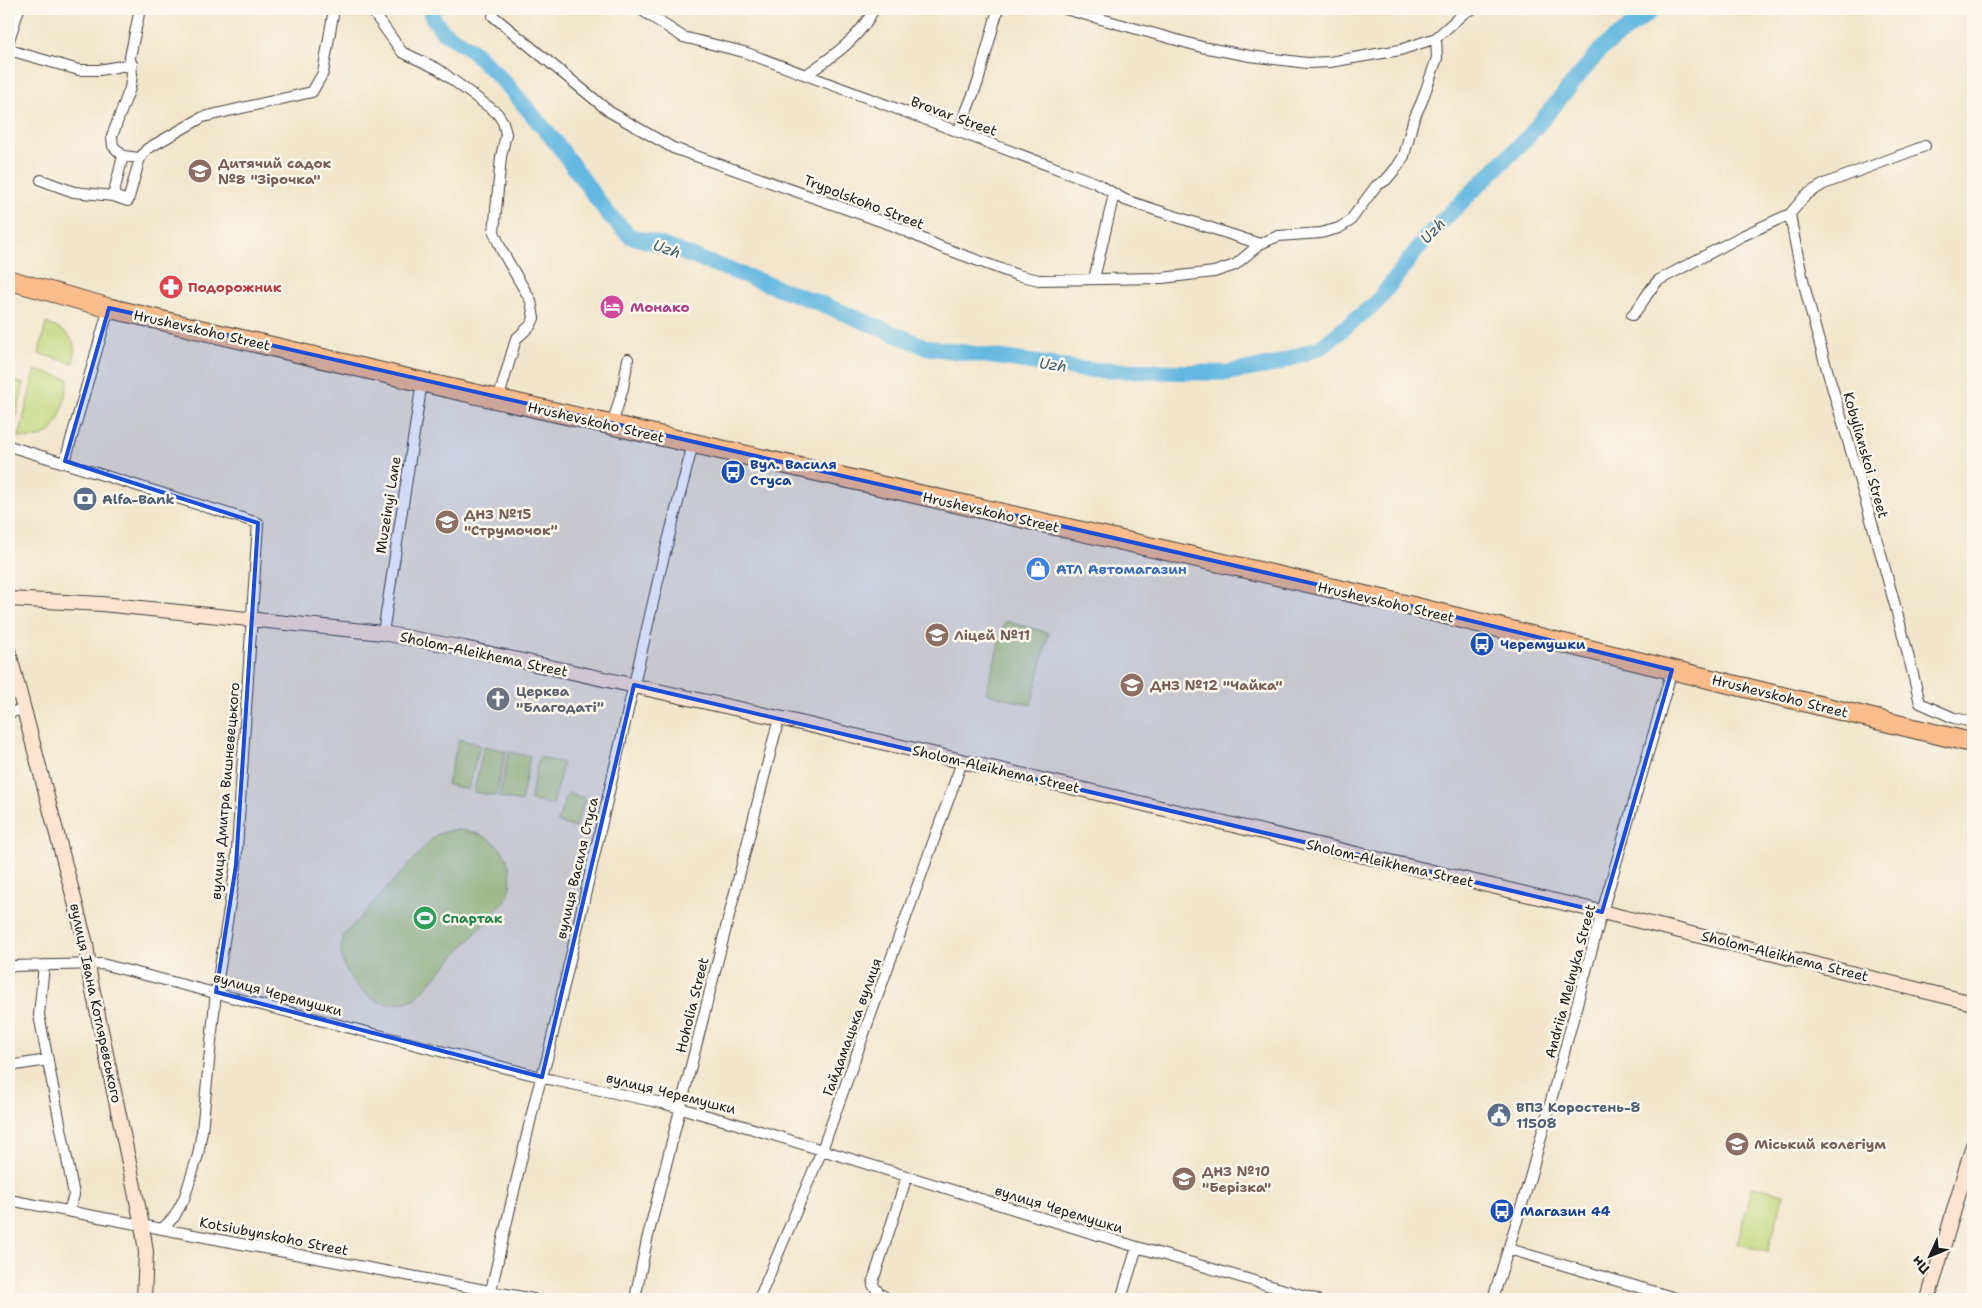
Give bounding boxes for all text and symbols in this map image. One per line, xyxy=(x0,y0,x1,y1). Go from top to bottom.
street label: Brovar Street xyxy=(908,92,1000,140)
place label: Дитячий садок №8 "Зірочка" xyxy=(218,154,332,188)
school or university icon: Дитячий садок №8 "Зірочка" xyxy=(187,158,213,184)
street label: Trypolskoho Street xyxy=(801,171,927,233)
water label: Uzh xyxy=(1416,214,1450,248)
water label: Uzh xyxy=(650,235,684,263)
pharmacy icon: Подорожник xyxy=(158,274,184,300)
place label: Подорожник xyxy=(188,278,282,296)
hotel icon: Монако xyxy=(599,294,625,320)
place label: Монако xyxy=(630,298,689,316)
street label: Hrushevskoho Street xyxy=(132,305,272,355)
water label: Uzh xyxy=(1038,353,1068,377)
street label: Kobylianskoi Street xyxy=(1839,390,1893,520)
street label: Hrushevskoho Street xyxy=(526,397,666,447)
street label: Muzeinyi Lane xyxy=(371,455,405,555)
place label: Вул. Василя Стуса xyxy=(750,455,837,489)
bus stop icon: Вул. Василя Стуса xyxy=(720,459,746,485)
bank icon: Alfa-Bank xyxy=(72,486,98,512)
street label: Hrushevskoho Street xyxy=(921,487,1061,537)
place label: Alfa-Bank xyxy=(102,490,175,508)
place label: ДНЗ №15 "Струмочок" xyxy=(464,505,558,539)
school or university icon: ДНЗ №15 "Струмочок" xyxy=(434,509,460,535)
shop icon: АТЛ Автомагазин xyxy=(1025,556,1051,582)
place label: АТЛ Автомагазин xyxy=(1056,560,1187,578)
street label: Hrushevskoho Street xyxy=(1316,577,1456,627)
school or university icon: Ліцей №11 xyxy=(924,622,950,648)
place label: Ліцей №11 xyxy=(954,626,1030,644)
street label: Sholom-Aleikhema Street xyxy=(398,627,570,681)
bus stop icon: Черемушки xyxy=(1469,631,1495,657)
place label: Черемушки xyxy=(1500,635,1586,653)
street label: Hrushevskoho Street xyxy=(1710,670,1850,722)
school or university icon: ДНЗ №12 "Чайка" xyxy=(1119,672,1145,698)
place label: ДНЗ №12 "Чайка" xyxy=(1150,676,1283,694)
street label: вулиця Дмитра Вишневецького xyxy=(207,682,243,900)
place label: Церква "Благодаті" xyxy=(516,682,604,716)
church icon: Церква "Благодаті" xyxy=(485,686,511,712)
street label: Sholom-Aleikhema Street xyxy=(911,741,1081,797)
street label: вулиця Василя Стуса xyxy=(552,795,602,941)
street label: Sholom-Aleikhema Street xyxy=(1305,835,1475,891)
street label: вулиця Івана Котляревського xyxy=(66,901,126,1105)
street label: Andriia Melnyka Street xyxy=(1541,902,1599,1060)
sports icon: Спартак xyxy=(412,905,438,931)
place label: Спартак xyxy=(442,909,503,927)
street label: Sholom-Aleikhema Street xyxy=(1700,927,1870,985)
street label: Hoholia Street xyxy=(671,955,713,1055)
street label: Гайдамацька вулиця xyxy=(819,956,885,1098)
street label: вулиця Черемушки xyxy=(211,968,345,1020)
street label: вулиця Черемушки xyxy=(604,1068,738,1118)
place label: ВПЗ Коростень-8 11508 xyxy=(1516,1098,1640,1132)
public building icon: ВПЗ Коростень-8 11508 xyxy=(1486,1102,1512,1128)
school or university icon: Міський колегіум xyxy=(1724,1131,1750,1157)
place label: Міський колегіум xyxy=(1754,1135,1886,1153)
place label: ДНЗ №10 "Берізка" xyxy=(1202,1162,1271,1196)
school or university icon: ДНЗ №10 "Берізка" xyxy=(1171,1166,1197,1192)
street label: вулиця Черемушки xyxy=(993,1181,1125,1237)
bus stop icon: Магазин 44 xyxy=(1489,1198,1515,1224)
place label: Магазин 44 xyxy=(1520,1202,1611,1220)
street label: Kotsiubynskoho Street xyxy=(198,1213,350,1259)
north arrow xyxy=(1904,1230,1954,1280)
text: Пн xyxy=(1908,1252,1934,1278)

